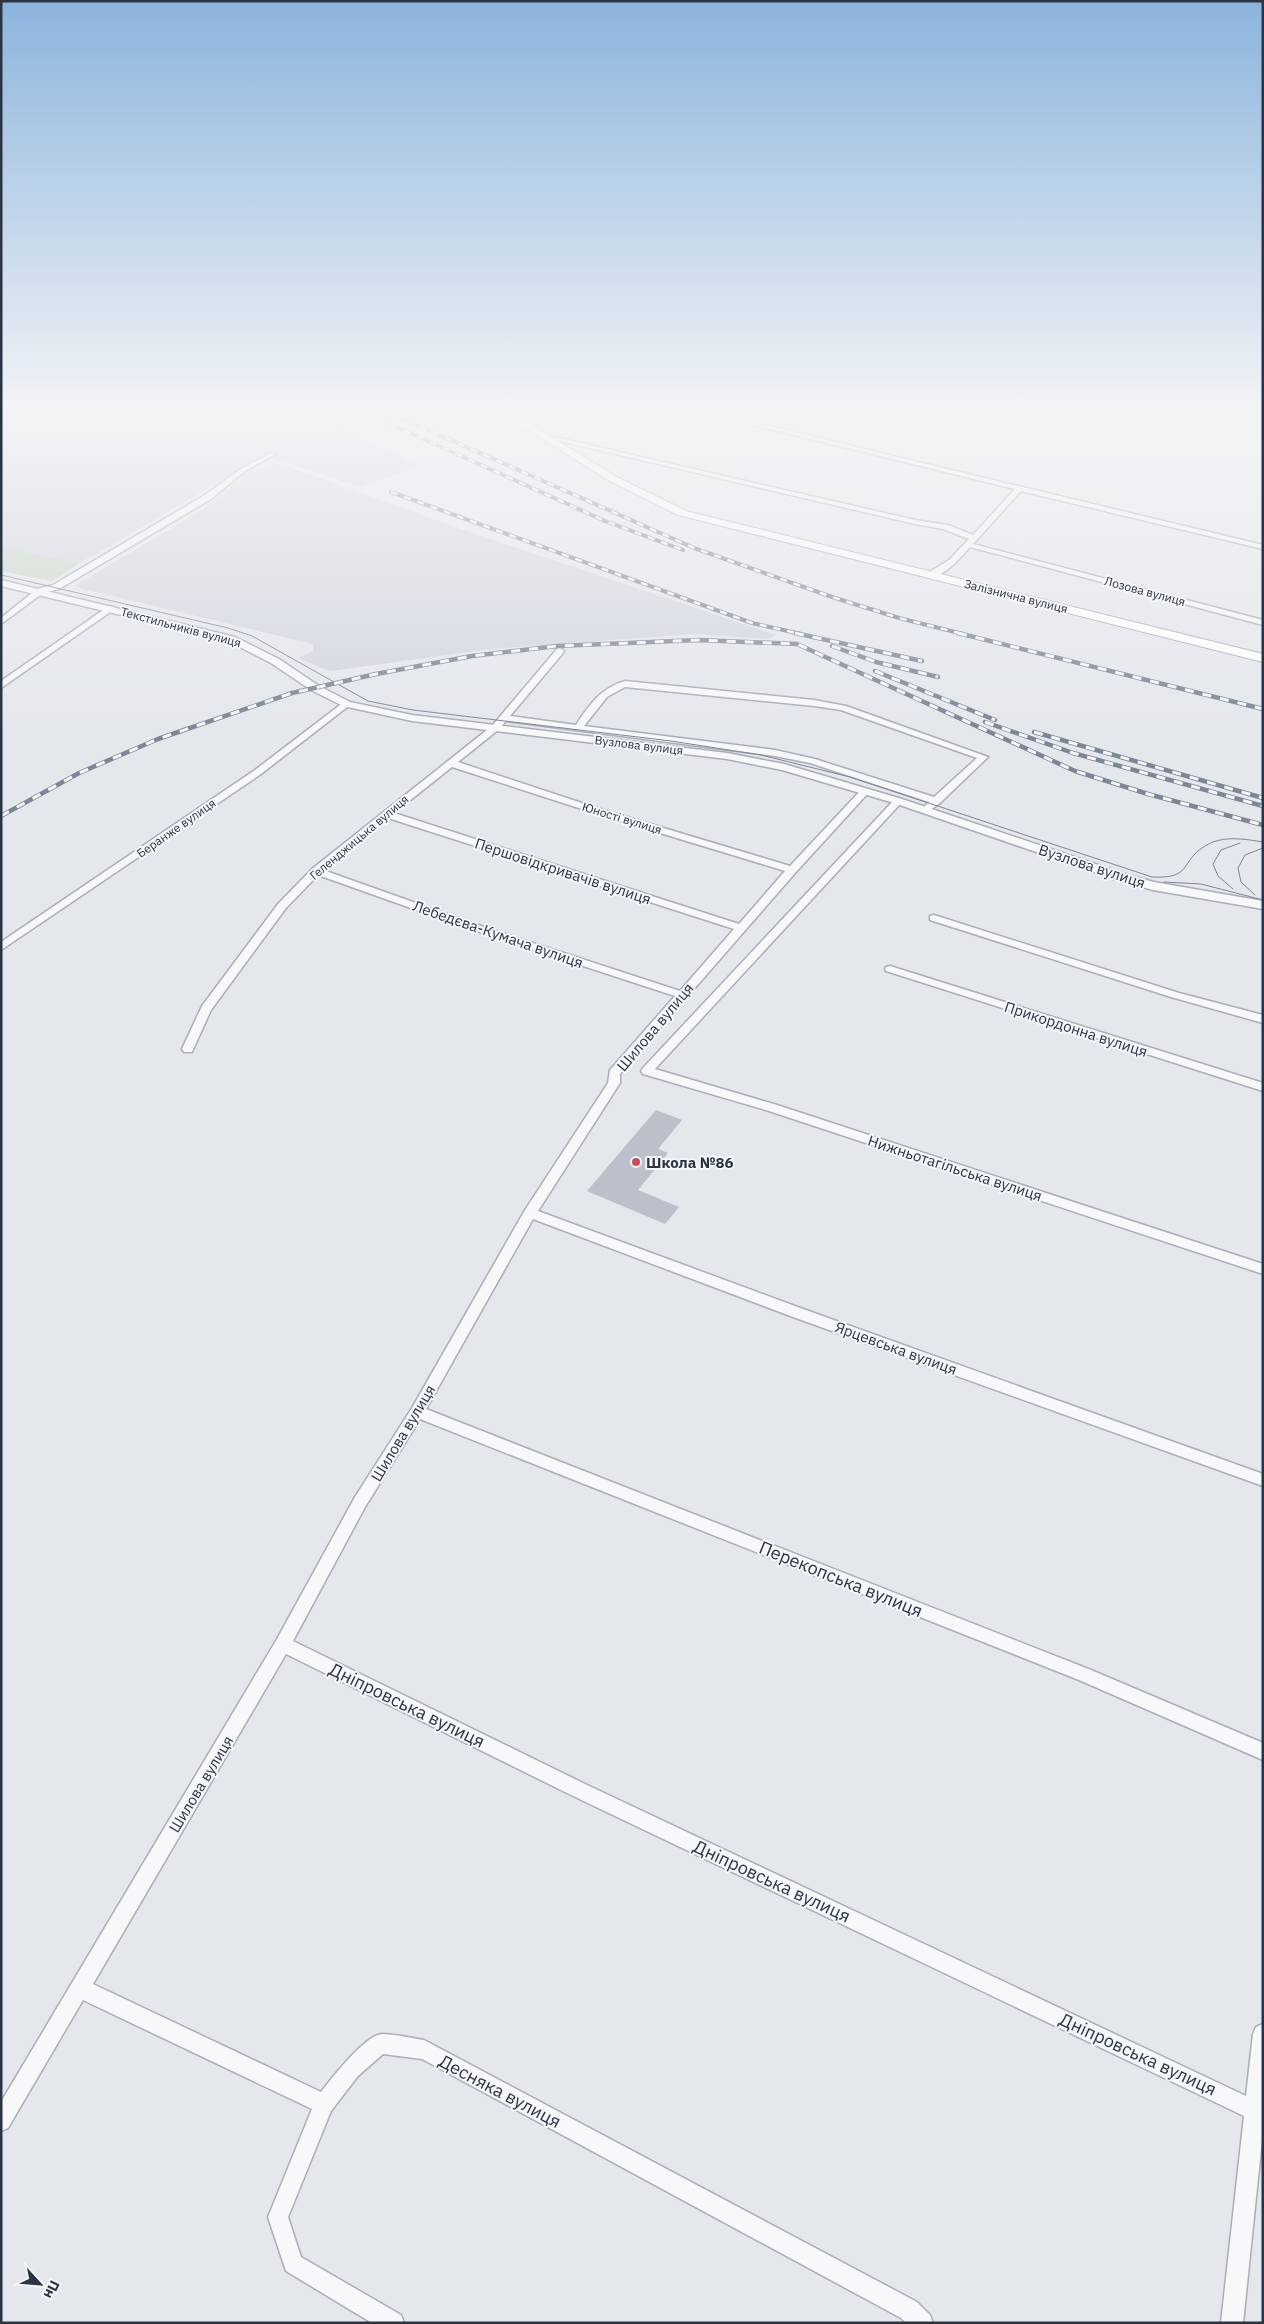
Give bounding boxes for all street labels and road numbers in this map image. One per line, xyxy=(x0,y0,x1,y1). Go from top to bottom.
street label: Лозова вулиця xyxy=(1103,573,1187,609)
street label: Залізнична вулиця xyxy=(963,576,1069,616)
street label: Текстильників вулиця xyxy=(119,604,243,650)
street label: Вузлова вулиця xyxy=(594,732,684,758)
street label: Геленджицька вулиця xyxy=(307,791,411,883)
street label: Беранже вулиця xyxy=(134,795,218,861)
street label: Юності вулиця xyxy=(580,799,664,837)
street label: Першовідкривачів вулиця xyxy=(472,833,654,909)
street label: Вузлова вулиця xyxy=(1036,840,1148,892)
street label: Лебедєва-Кумача вулиця xyxy=(410,896,586,972)
street label: Шилова вулиця xyxy=(612,979,698,1075)
street label: Прикордонна вулиця xyxy=(1002,997,1150,1061)
street label: Нижньотагільська вулиця xyxy=(865,1131,1045,1205)
street label: Ярцевська вулиця xyxy=(832,1317,960,1379)
street label: Шилова вулиця xyxy=(367,1381,439,1485)
street label: Перекопська вулиця xyxy=(756,1536,926,1622)
street label: Дніпровська вулиця xyxy=(325,1657,489,1753)
street label: Шилова вулиця xyxy=(165,1732,237,1836)
street label: Дніпровська вулиця xyxy=(690,1834,854,1928)
street label: Дніпровська вулиця xyxy=(1056,2007,1220,2101)
street label: Десняка вулиця xyxy=(435,2049,565,2133)

